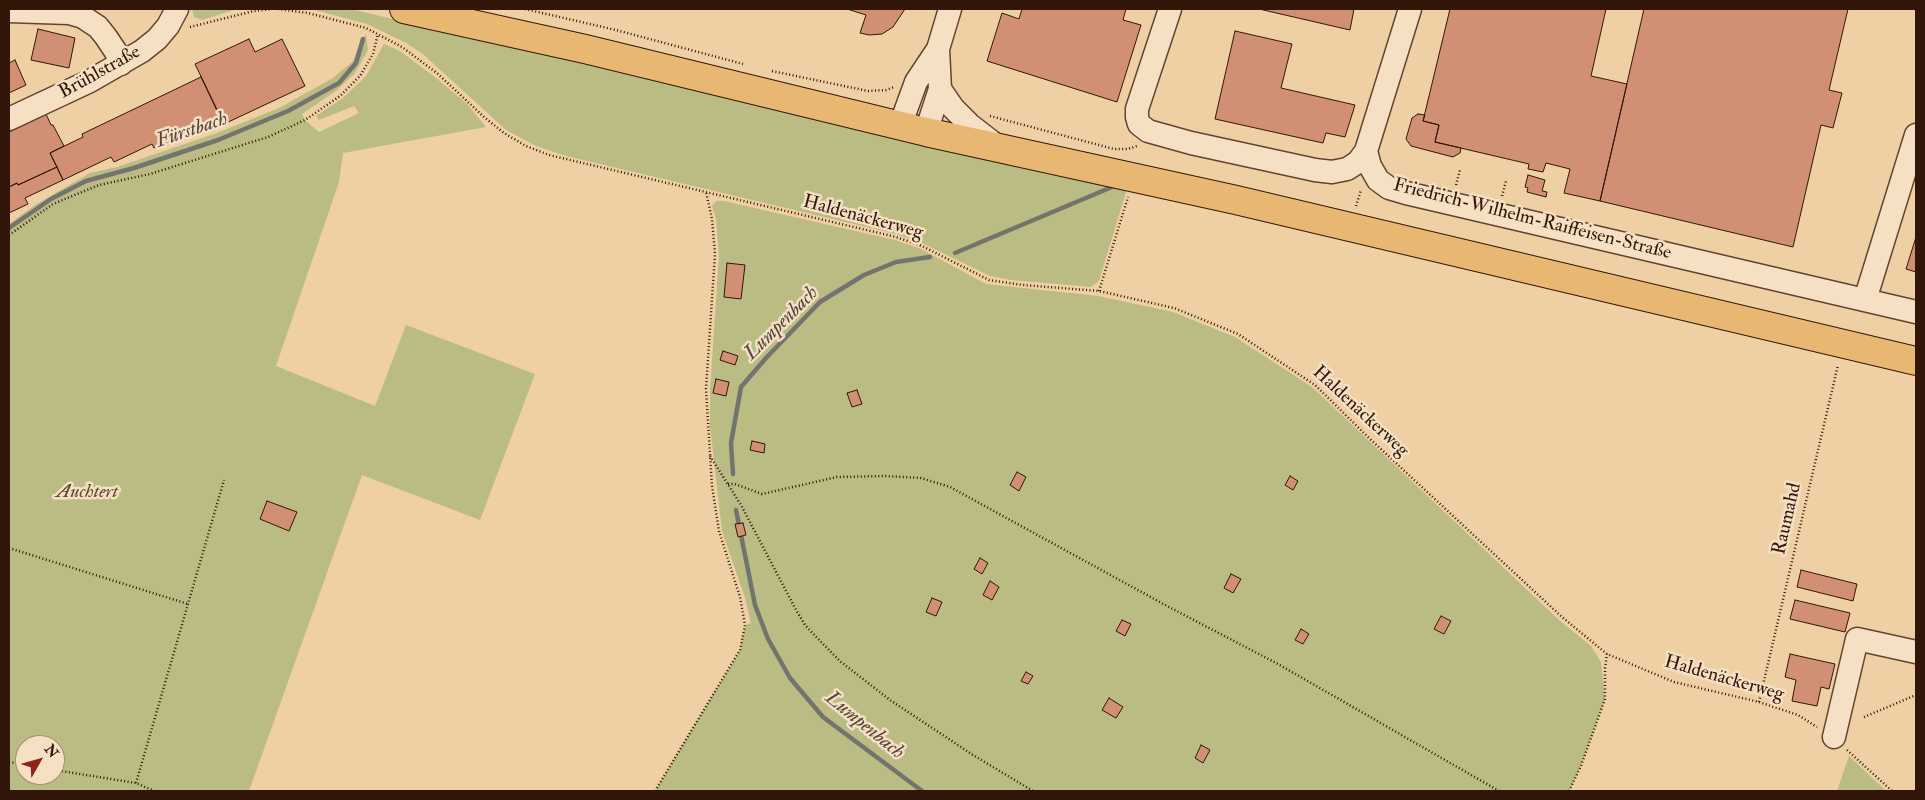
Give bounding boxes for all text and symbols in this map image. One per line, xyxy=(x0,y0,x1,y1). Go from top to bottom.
street label: Brühlstraße xyxy=(55,41,145,105)
water label: Fürstbach xyxy=(153,108,231,154)
street label: Friedrich-Wilhelm-Raiffeisen-Straße xyxy=(1391,174,1673,266)
street label: Haldenäckerweg xyxy=(800,191,926,245)
water label: Lumpenbach xyxy=(740,282,824,366)
street label: Haldenäckerweg xyxy=(1307,362,1413,462)
street label: Raumahd xyxy=(1769,481,1807,557)
park label: Auchtert xyxy=(56,482,118,504)
street label: Haldenäckerweg xyxy=(1662,651,1786,707)
water label: Lumpenbach xyxy=(820,687,908,765)
north arrow xyxy=(15,735,65,785)
text: N xyxy=(41,741,62,761)

